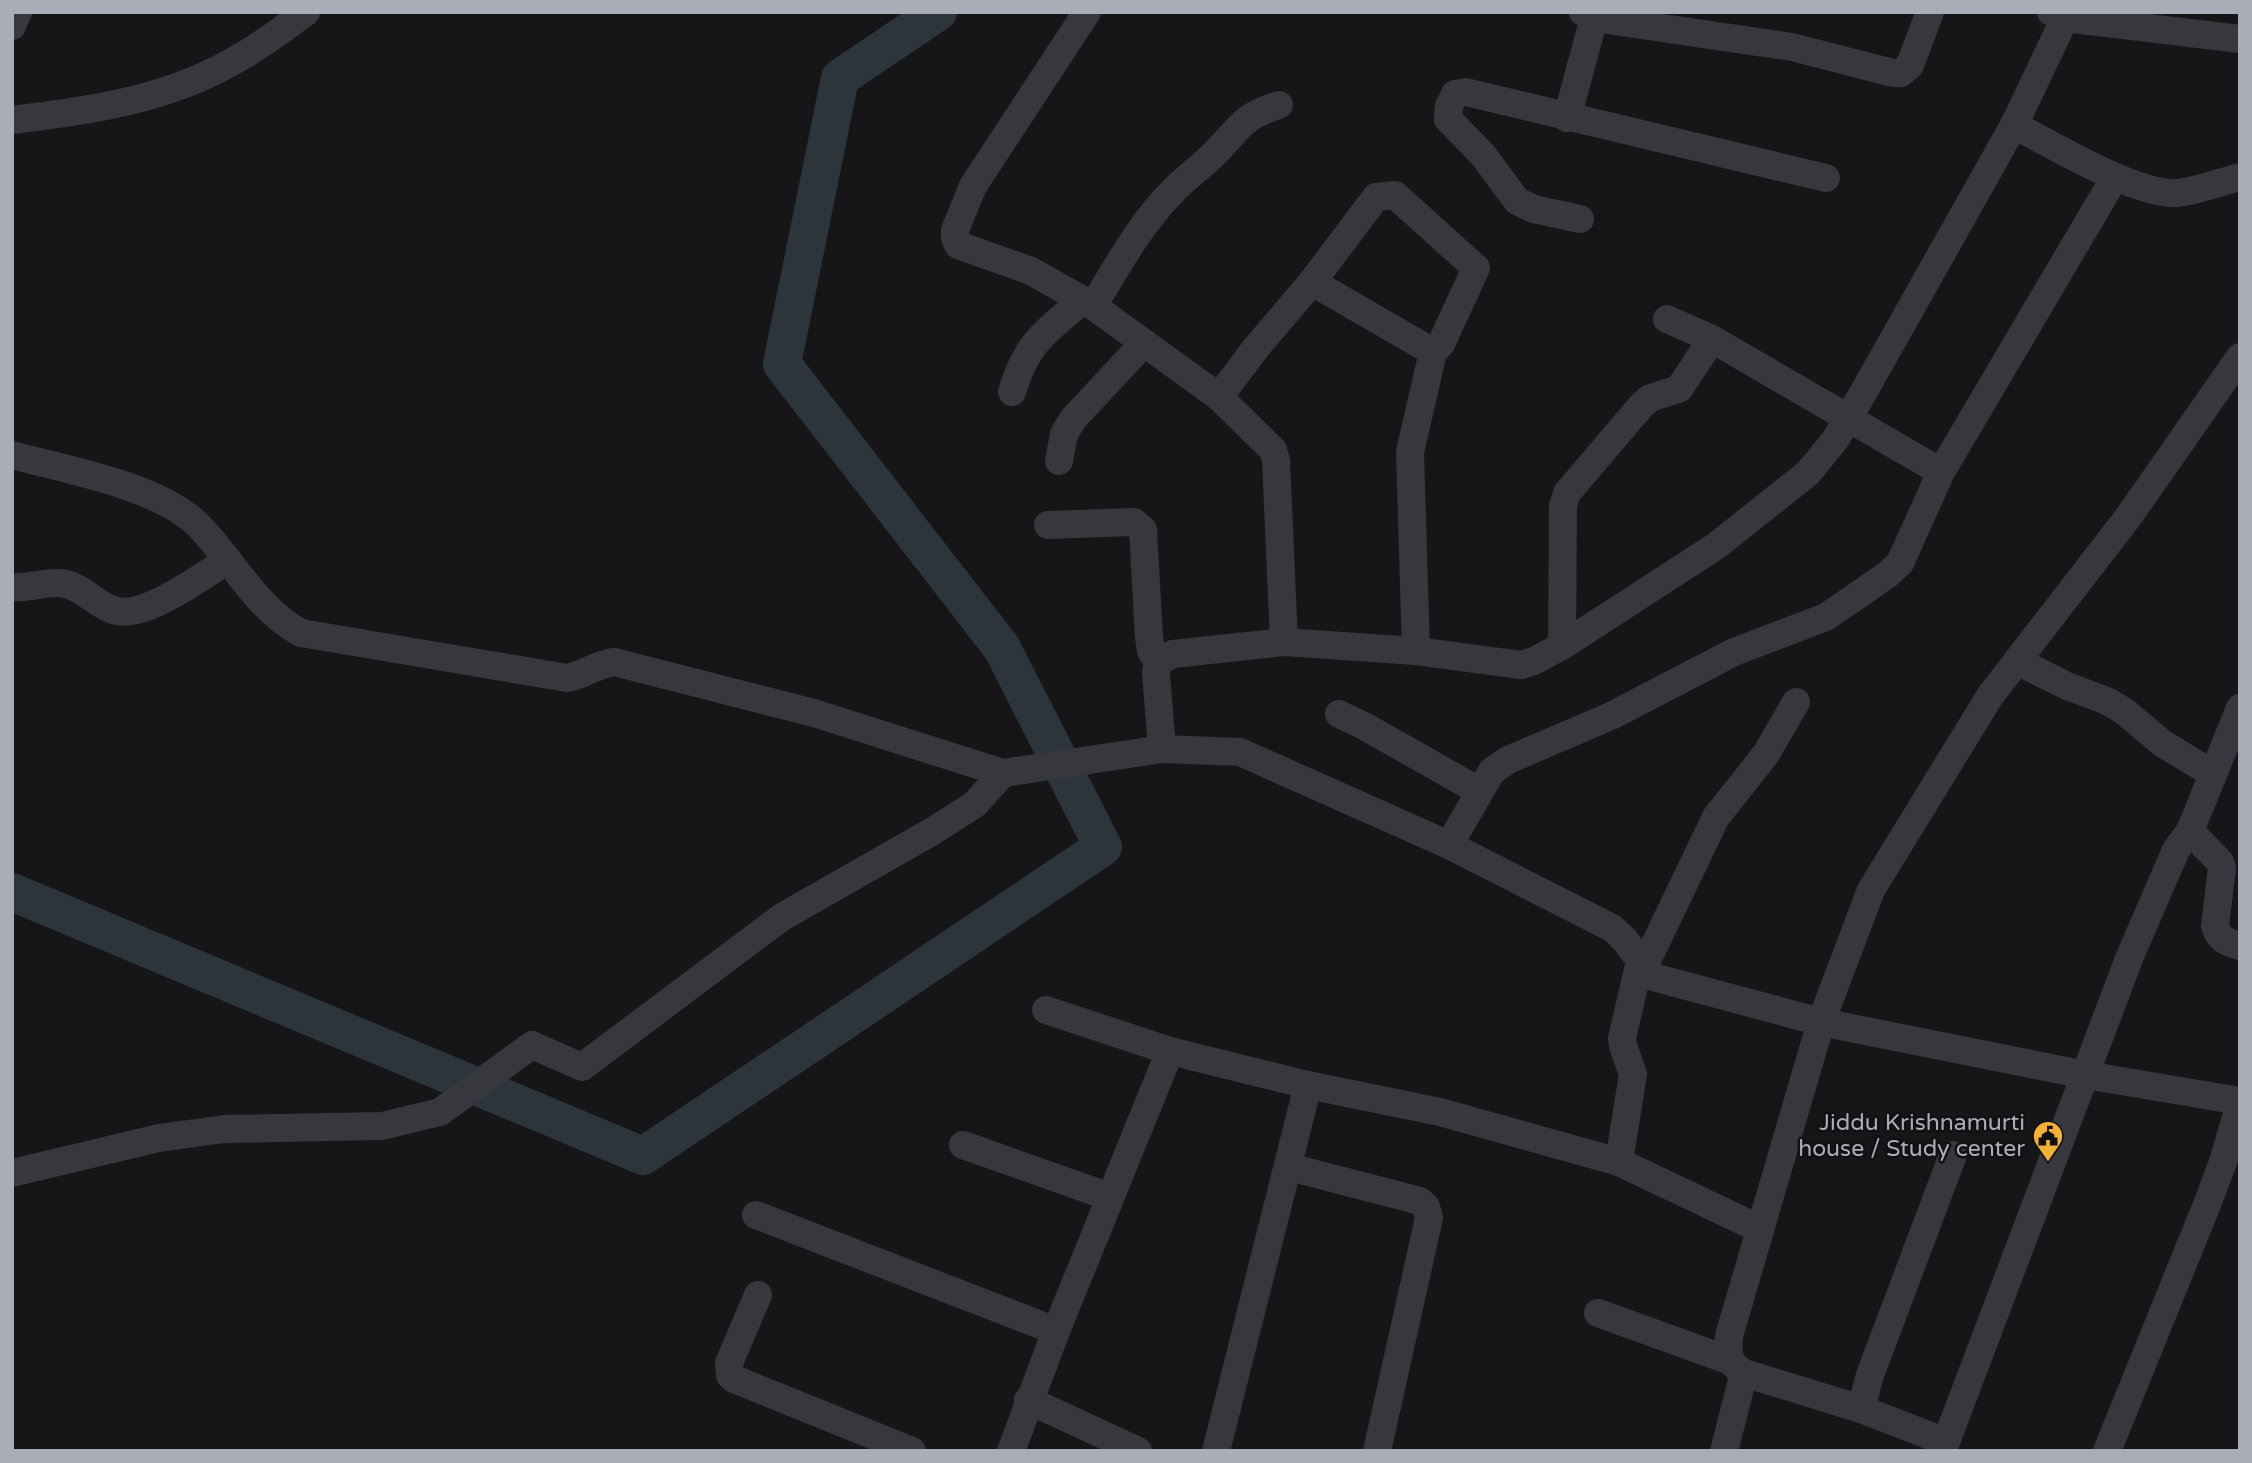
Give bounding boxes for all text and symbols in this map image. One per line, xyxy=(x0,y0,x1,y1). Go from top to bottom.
place label: Jiddu Krishnamurti house / Study center xyxy=(1798,1109,2025,1163)
public building icon: Jiddu Krishnamurti house / Study center xyxy=(2031,1119,2065,1163)

